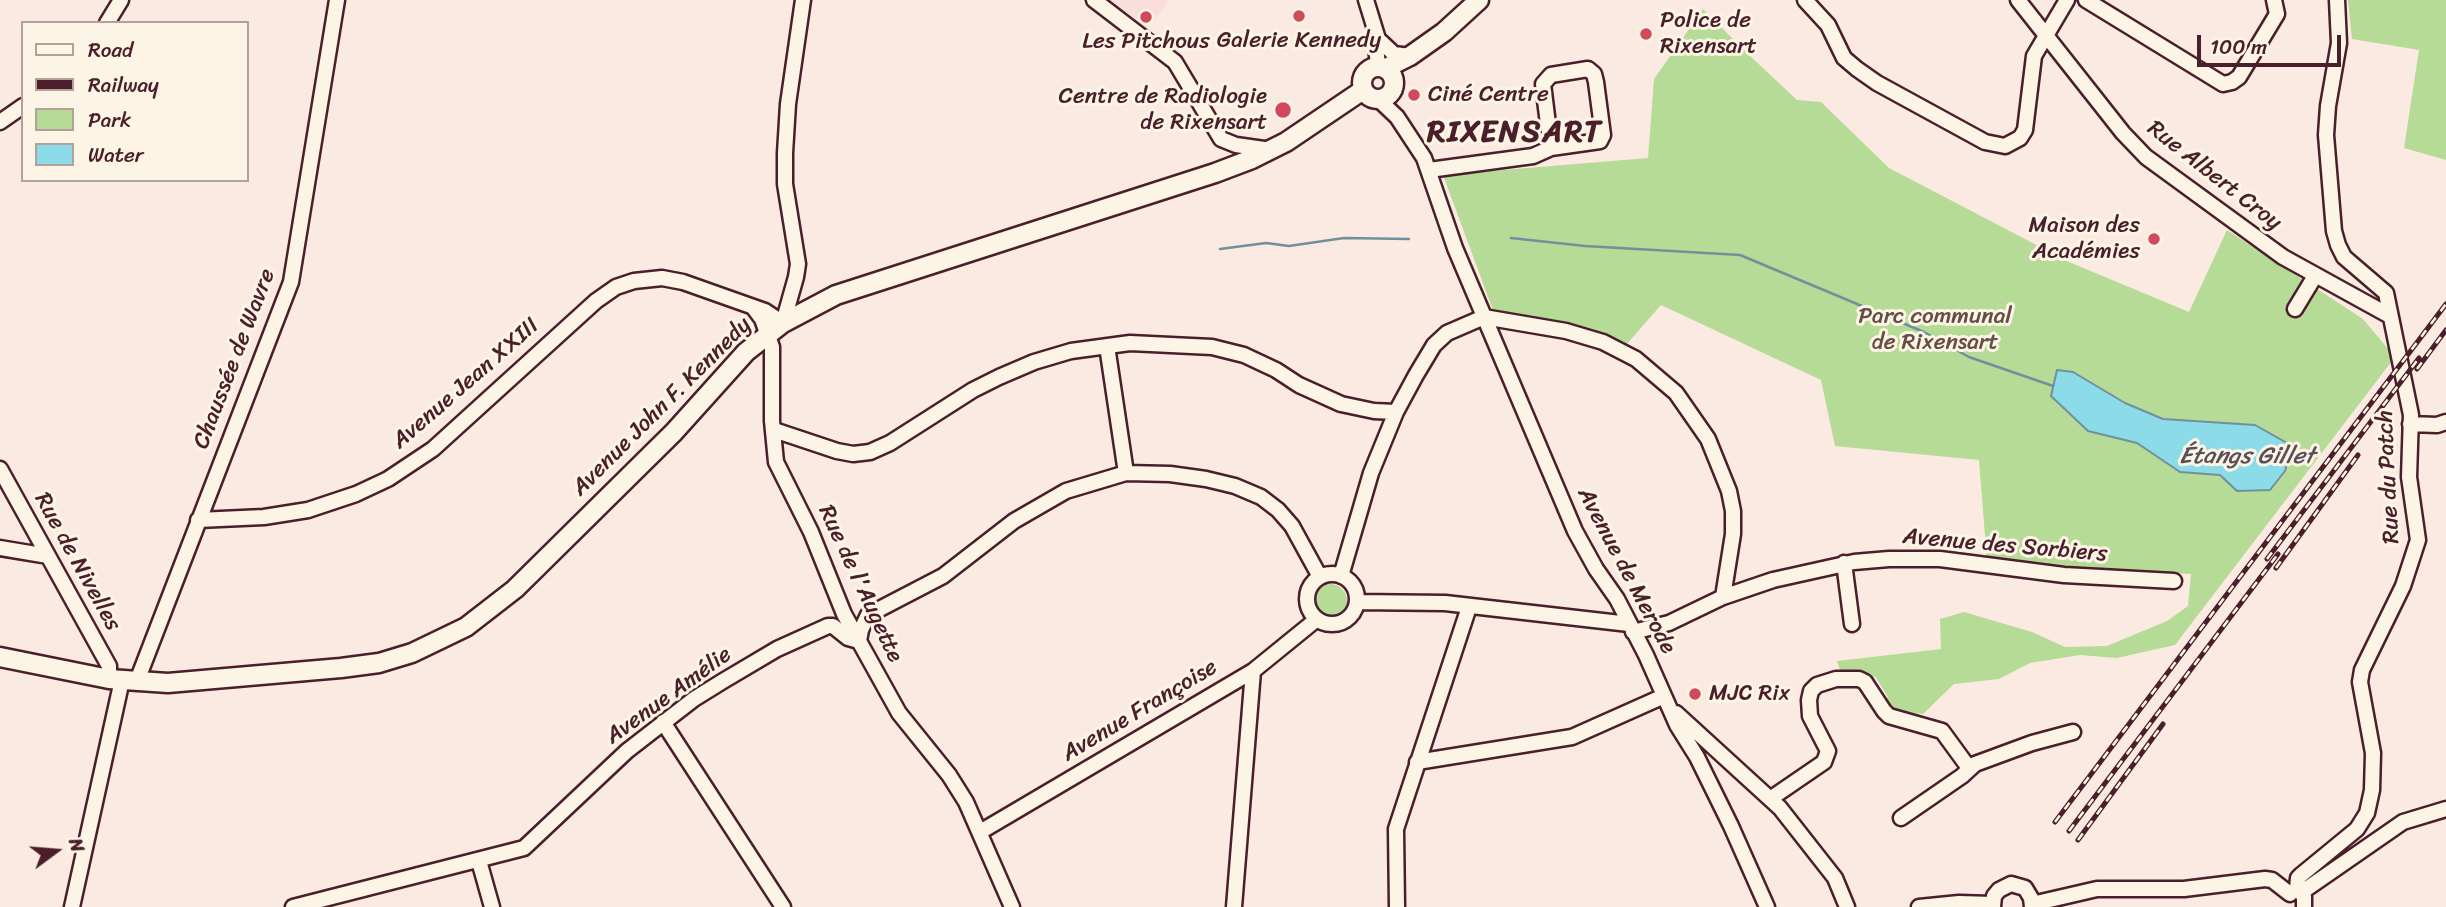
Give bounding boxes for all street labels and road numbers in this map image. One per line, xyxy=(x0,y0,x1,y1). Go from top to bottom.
street label: Rue Albert Croy xyxy=(2141,115,2287,237)
street label: Chaussée de Wavre xyxy=(188,265,282,453)
street label: Avenue John F. Kennedy xyxy=(567,312,757,502)
street label: Avenue Jean XXIII xyxy=(387,313,545,455)
street label: Rue du Patch xyxy=(2372,410,2406,544)
street label: Avenue de Merode xyxy=(1571,483,1681,659)
street label: Rue de Nivelles xyxy=(28,488,126,636)
street label: Rue de l'Augette xyxy=(812,501,908,667)
street label: Avenue des Sorbiers xyxy=(1902,523,2108,569)
street label: Avenue Amélie xyxy=(601,641,737,751)
street label: Avenue Françoise xyxy=(1057,654,1223,768)

